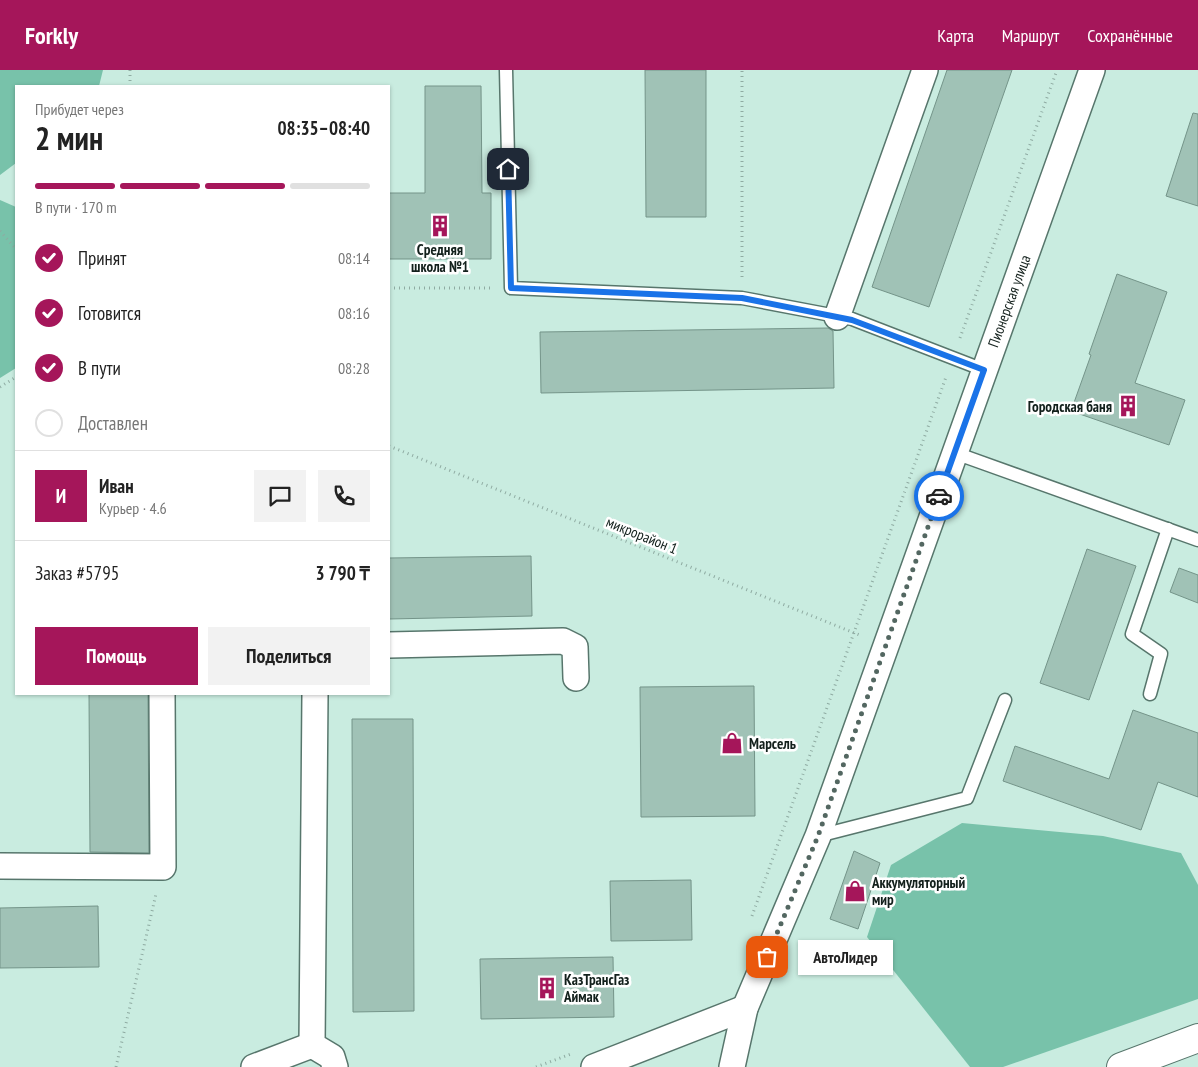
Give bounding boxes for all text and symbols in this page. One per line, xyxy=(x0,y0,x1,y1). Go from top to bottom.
text: Forkly xyxy=(25,20,78,51)
text: Карта xyxy=(937,24,974,47)
text: Маршрут xyxy=(1002,24,1059,47)
text: Сохранённые xyxy=(1087,24,1173,47)
text: Прибудет через xyxy=(35,99,124,119)
text: 08:35–08:40 xyxy=(277,116,370,140)
text: 2 мин xyxy=(35,117,103,159)
pin xyxy=(487,148,529,190)
icon: home xyxy=(494,155,522,183)
text: В пути · 170 m xyxy=(35,197,117,217)
building icon: Средняя школа №1 xyxy=(427,213,453,239)
place label: Средняя школа №1 xyxy=(411,240,469,276)
icon: check xyxy=(35,244,63,272)
text: Принят xyxy=(78,246,126,270)
text: 08:14 xyxy=(338,248,370,268)
street label: Пионерская улица xyxy=(983,252,1035,350)
icon: check xyxy=(35,299,63,327)
text: Готовится xyxy=(78,301,141,325)
text: 08:16 xyxy=(338,303,370,323)
icon: check xyxy=(35,354,63,382)
text: В пути xyxy=(78,356,121,380)
text: 08:28 xyxy=(338,358,370,378)
building icon: Городская баня xyxy=(1115,393,1141,419)
place label: Городская баня xyxy=(1028,397,1112,416)
text: Доставлен xyxy=(78,411,148,435)
button: chat xyxy=(254,470,306,522)
button: phone xyxy=(318,470,370,522)
courier xyxy=(914,471,964,521)
text: Иван xyxy=(99,474,134,498)
icon: car xyxy=(925,482,953,510)
text: И xyxy=(56,484,66,508)
text: Курьер · 4.6 xyxy=(99,498,167,518)
street label: микрорайон 1 xyxy=(604,512,680,558)
text: Заказ #5795 xyxy=(35,561,119,585)
text: 3 790 ₸ xyxy=(316,561,370,585)
button: Помощь xyxy=(35,627,198,685)
button: Поделиться xyxy=(208,627,370,685)
shop icon: Марсель xyxy=(719,730,745,756)
place label: Марсель xyxy=(749,734,796,753)
place label: Аккумуляторный мир xyxy=(871,873,965,909)
shop icon: Аккумуляторный мир xyxy=(842,878,868,904)
pin xyxy=(746,936,788,978)
callout: АвтоЛидер xyxy=(797,940,892,974)
icon: bag xyxy=(753,943,781,971)
text: АвтоЛидер xyxy=(813,947,878,967)
place label: КазТрансГаз Аймак xyxy=(563,970,629,1006)
building icon: КазТрансГаз Аймак xyxy=(534,975,560,1001)

